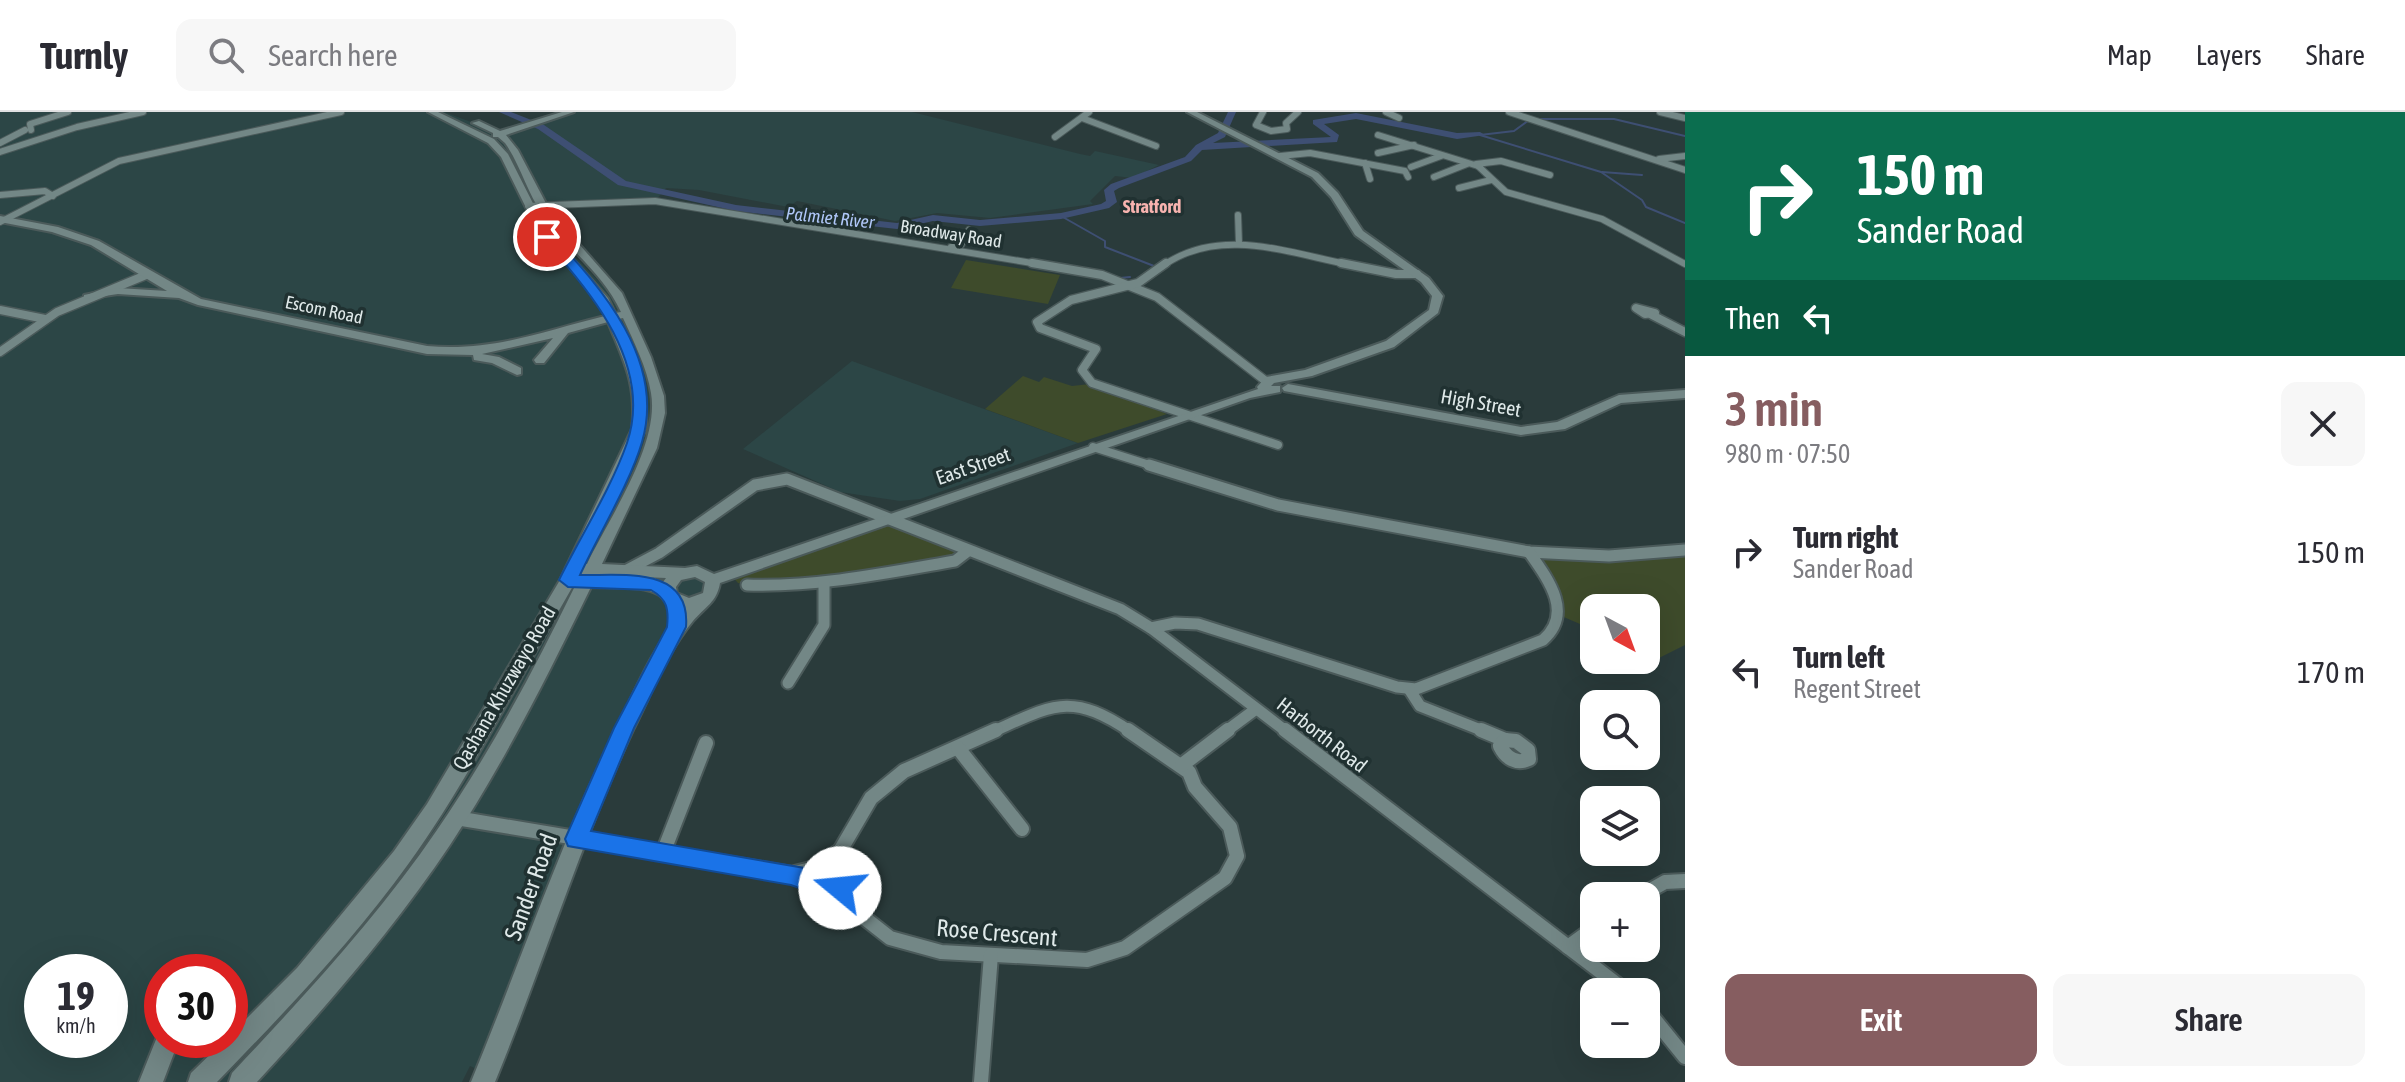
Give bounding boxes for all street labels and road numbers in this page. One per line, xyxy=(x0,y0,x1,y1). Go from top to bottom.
street label: Broadway Road xyxy=(899,215,1003,252)
street label: Escom Road xyxy=(283,291,365,328)
street label: High Street xyxy=(1439,384,1523,421)
street label: East Street xyxy=(933,442,1013,489)
street label: Qashana Khuzwayo Road xyxy=(447,602,560,773)
street label: Harborth Road xyxy=(1273,692,1372,777)
street label: Sander Road xyxy=(499,830,562,944)
street label: Rose Crescent xyxy=(935,914,1059,951)

